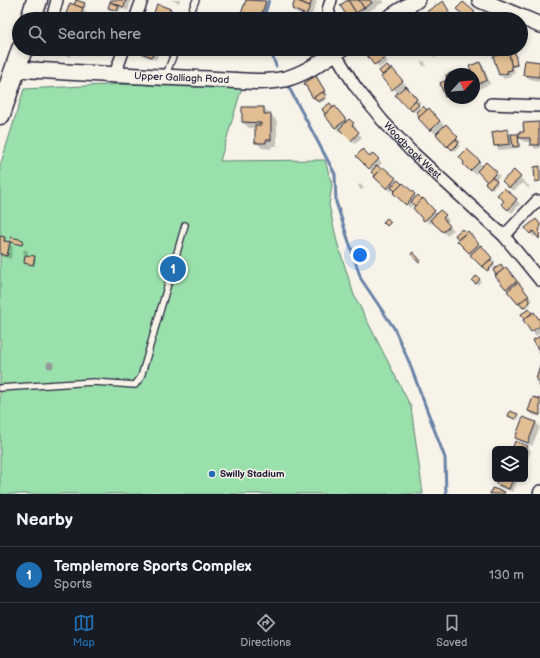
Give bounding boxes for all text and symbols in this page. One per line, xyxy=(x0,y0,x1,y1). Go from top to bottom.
search box xyxy=(12,12,528,56)
icon: search xyxy=(26,23,48,45)
text: Search here xyxy=(58,25,141,44)
north arrow xyxy=(444,68,480,104)
street label: Upper Galliagh Road xyxy=(134,70,230,86)
street label: Woodbrook West xyxy=(381,120,443,181)
your location xyxy=(350,245,370,265)
pin: 1 xyxy=(160,254,186,284)
map controls xyxy=(492,446,528,482)
button: layers xyxy=(492,446,528,482)
place label: Swilly Stadium xyxy=(220,468,285,480)
marker: Swilly Stadium xyxy=(207,469,217,479)
text: Nearby xyxy=(16,510,73,530)
text: Templemore Sports Complex xyxy=(54,557,251,576)
text: 1 xyxy=(26,567,32,583)
text: 130 m xyxy=(489,567,524,583)
text: Sports xyxy=(54,576,92,592)
tab: Map xyxy=(73,612,95,649)
tab: Directions xyxy=(240,612,291,649)
tab: Saved xyxy=(436,612,467,649)

